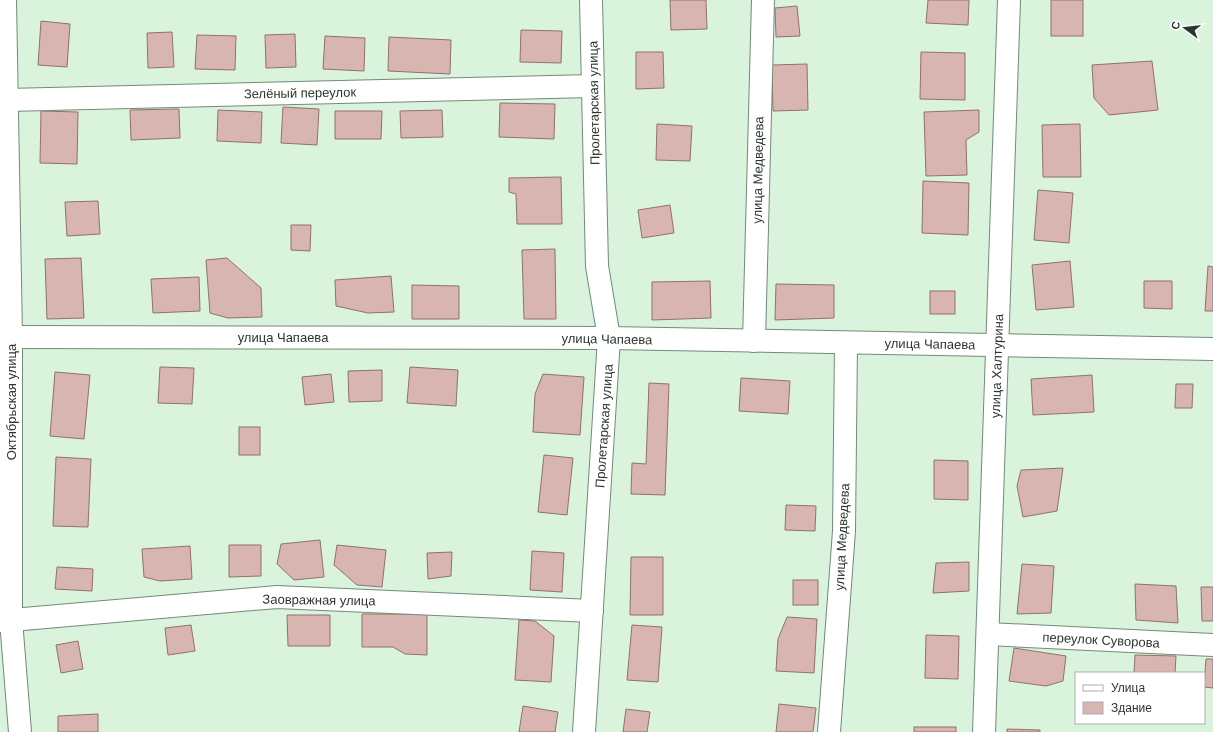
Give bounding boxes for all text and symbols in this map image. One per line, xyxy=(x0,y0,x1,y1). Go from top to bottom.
north arrow xyxy=(1165,8,1205,48)
text: С xyxy=(1169,20,1182,31)
street label: Пролетарская улица xyxy=(585,40,603,165)
street label: Зелёный переулок xyxy=(244,85,357,101)
street label: улица Медведева xyxy=(750,115,766,224)
street label: улица Халтурина xyxy=(988,313,1006,418)
street label: улица Чапаева xyxy=(238,330,329,345)
street label: улица Чапаева xyxy=(562,331,653,347)
street label: улица Чапаева xyxy=(885,336,976,352)
street label: Октябрьская улица xyxy=(4,343,19,460)
street label: Пролетарская улица xyxy=(592,363,616,489)
street label: улица Медведева xyxy=(832,482,852,591)
street label: Заовражная улица xyxy=(262,592,376,608)
street label: переулок Суворова xyxy=(1042,629,1161,651)
legend xyxy=(1075,672,1205,724)
text: Улица xyxy=(1111,681,1145,695)
text: Здание xyxy=(1111,701,1152,715)

